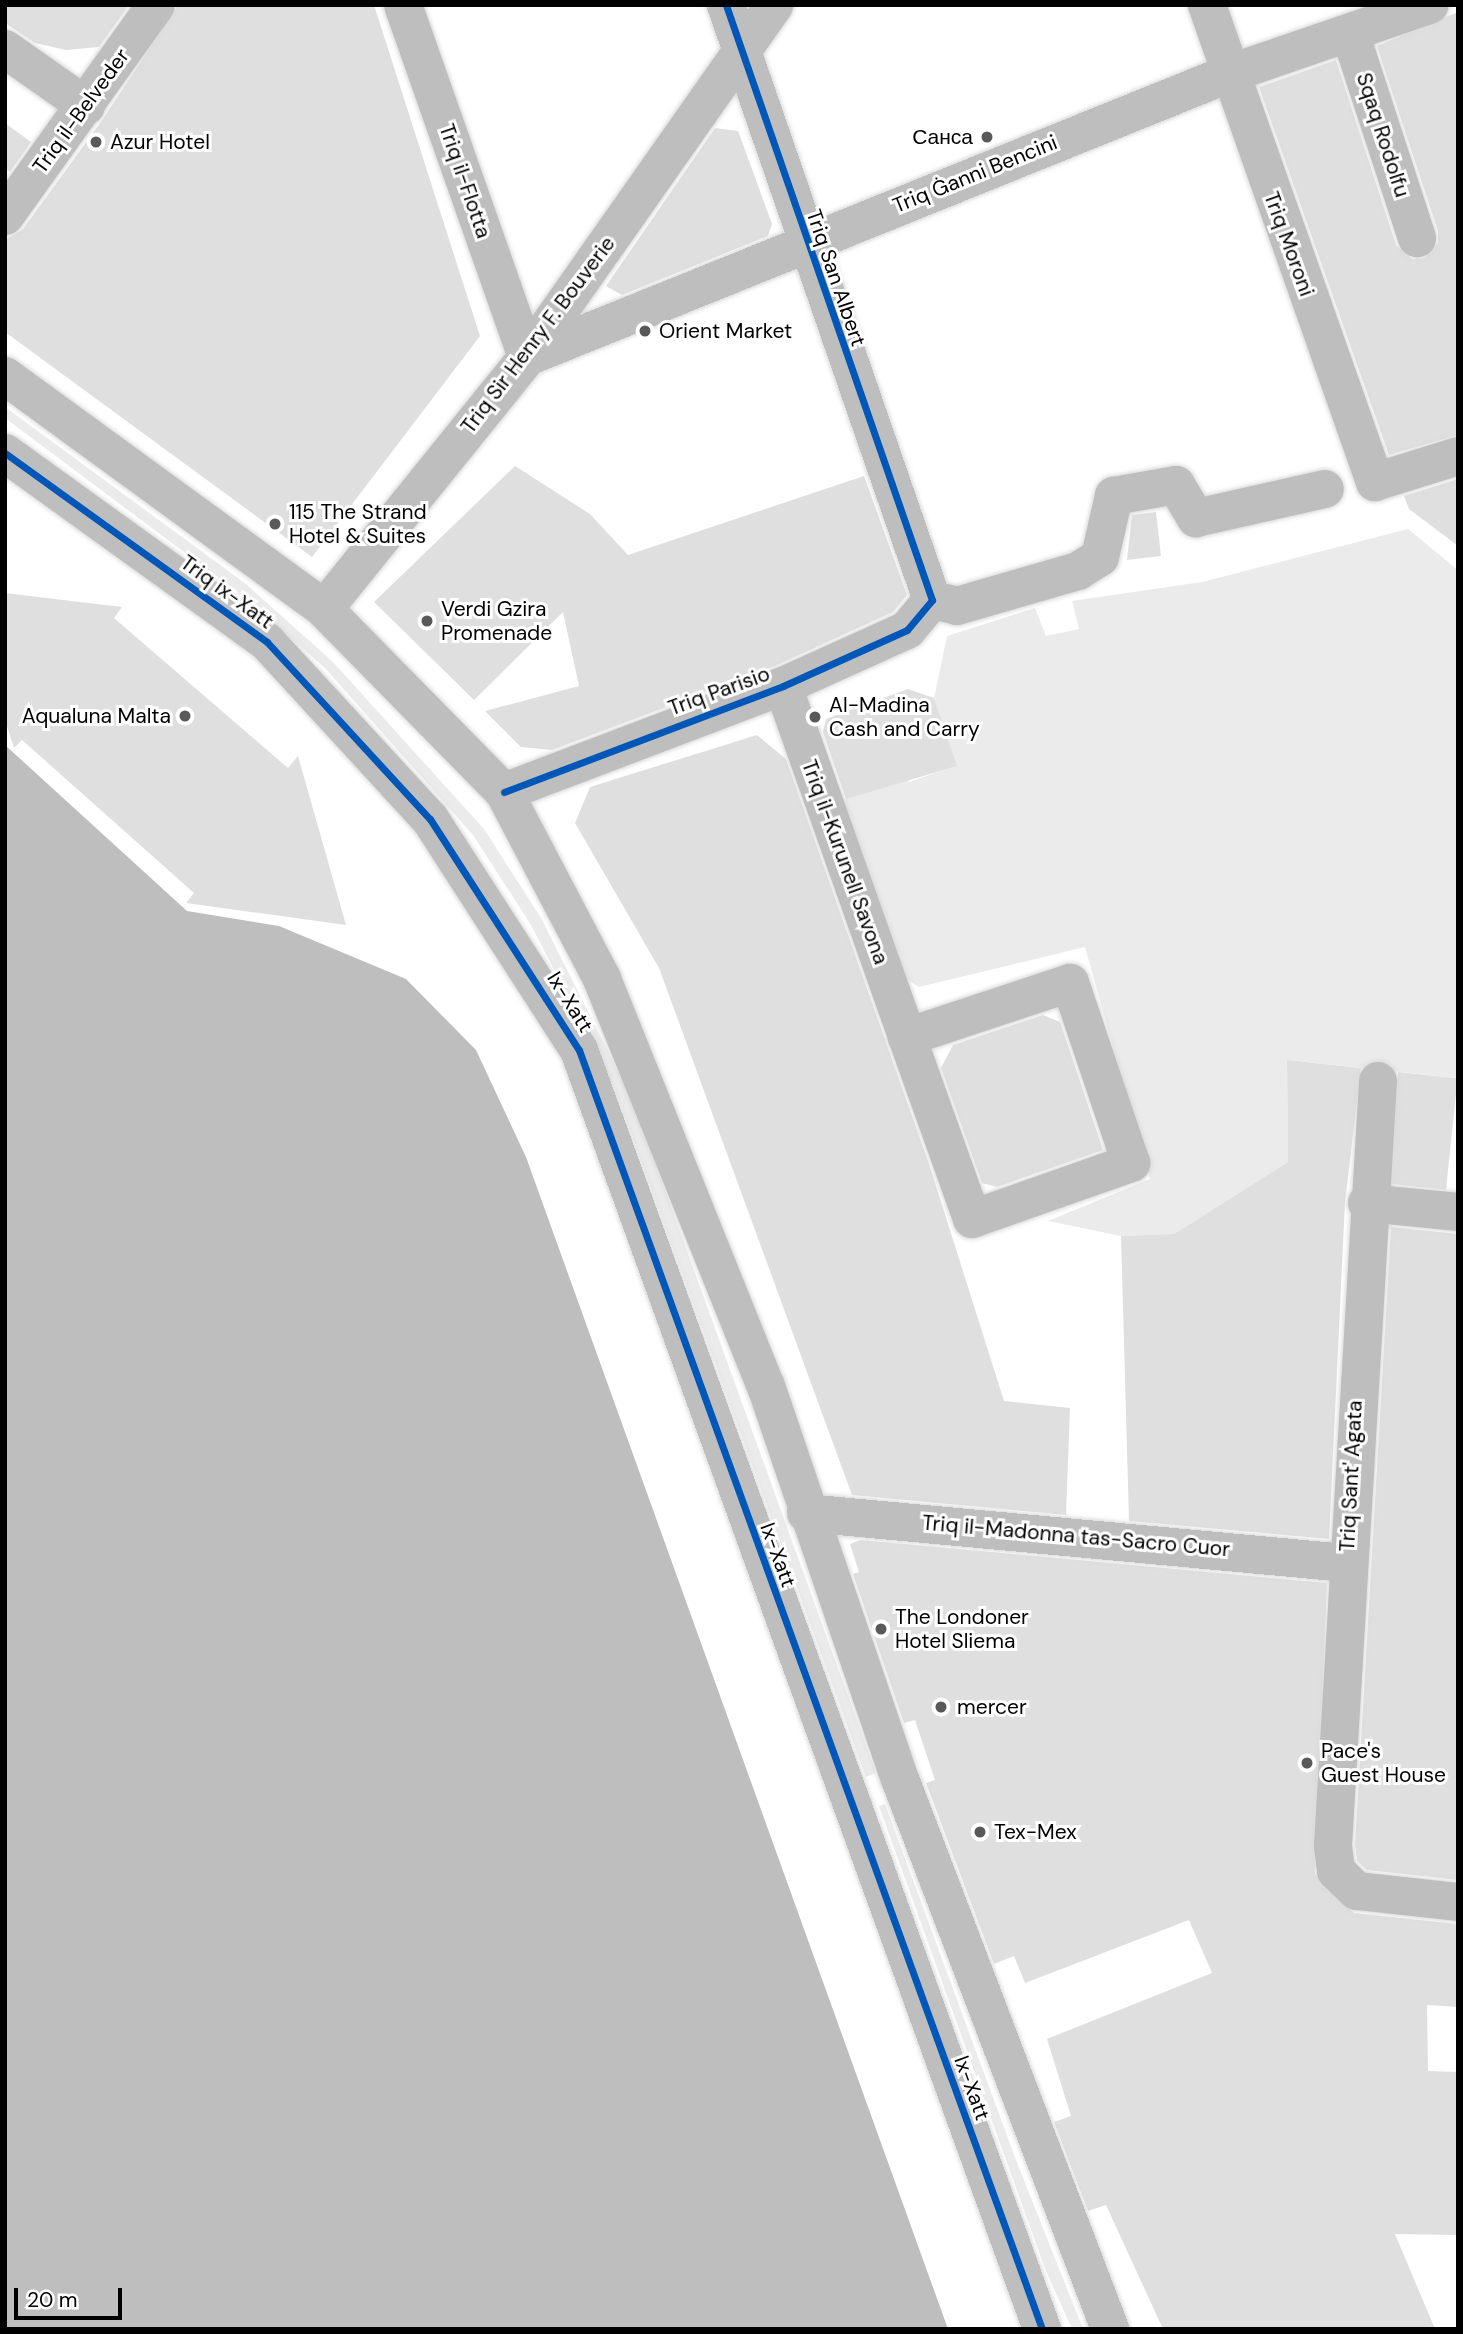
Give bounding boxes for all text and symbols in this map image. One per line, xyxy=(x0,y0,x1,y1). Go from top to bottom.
street label: Triq il-Belveder xyxy=(27,44,135,178)
street label: Sqaq Rodolfu xyxy=(1351,70,1415,200)
street label: Triq il-Flotta xyxy=(434,121,496,241)
place label: Санса xyxy=(912,124,973,150)
place label: Azur Hotel xyxy=(110,129,210,155)
marker: Санса xyxy=(979,129,995,145)
street label: Triq Ġanni Bencini xyxy=(889,130,1061,218)
marker: Azur Hotel xyxy=(88,134,104,150)
street label: Triq Moroni xyxy=(1258,188,1320,300)
street label: Triq San Albert xyxy=(801,206,871,350)
street label: Triq Sir Henry F. Bouverie xyxy=(456,232,620,438)
place label: Orient Market xyxy=(659,318,792,344)
marker: Orient Market xyxy=(637,323,653,339)
place label: 115 The Strand Hotel & Suites xyxy=(289,499,427,549)
marker: 115 The Strand Hotel & Suites xyxy=(267,516,283,532)
street label: Triq ix-Xatt xyxy=(176,550,278,634)
place label: Verdi Gzira Promenade xyxy=(441,596,552,646)
marker: Verdi Gzira Promenade xyxy=(419,613,435,629)
street label: Triq Parisio xyxy=(665,661,773,721)
place label: Al-Madina Cash and Carry xyxy=(829,692,980,742)
place label: Aqualuna Malta xyxy=(22,703,171,729)
marker: Aqualuna Malta xyxy=(177,708,193,724)
marker: Al-Madina Cash and Carry xyxy=(807,709,823,725)
street label: Triq il-Kurunell Savona xyxy=(796,756,894,968)
street label: Ix-Xatt xyxy=(542,967,598,1037)
street label: Triq Sant' Agata xyxy=(1334,1400,1368,1552)
street label: Triq il-Madonna tas-Sacro Cuor xyxy=(921,1510,1231,1562)
street label: Ix-Xatt xyxy=(755,1519,801,1591)
place label: The Londoner Hotel Sliema xyxy=(895,1604,1029,1654)
marker: The Londoner Hotel Sliema xyxy=(873,1621,889,1637)
place label: mercer xyxy=(957,1694,1027,1720)
marker: mercer xyxy=(931,1697,951,1717)
place label: Pace's Guest House xyxy=(1321,1738,1446,1788)
marker: Pace's Guest House xyxy=(1299,1755,1315,1771)
place label: Tex-Mex xyxy=(994,1819,1077,1845)
marker: Tex-Mex xyxy=(972,1824,988,1840)
street label: Ix-Xatt xyxy=(949,2052,995,2124)
scale bar xyxy=(18,2274,126,2318)
text: 20 m xyxy=(27,2286,78,2314)

